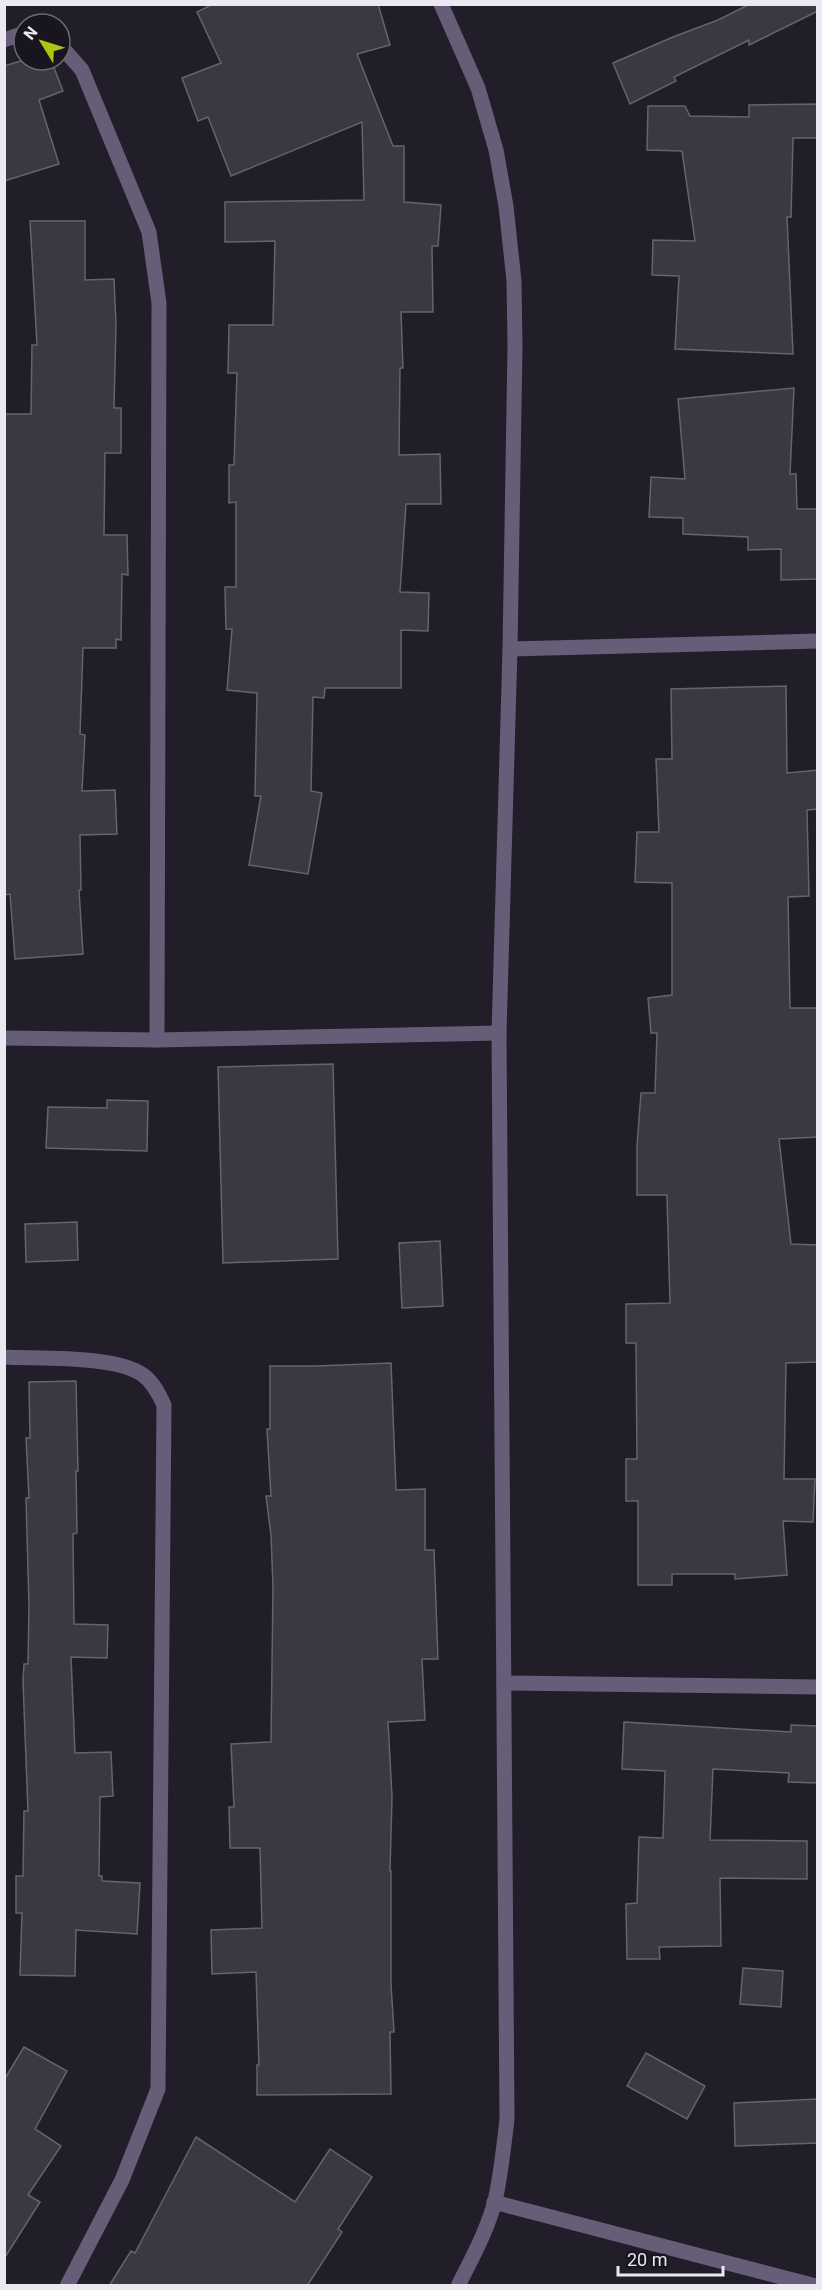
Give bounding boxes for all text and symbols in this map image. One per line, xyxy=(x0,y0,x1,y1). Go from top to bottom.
north arrow xyxy=(12,12,72,72)
text: N xyxy=(20,23,42,43)
scale bar xyxy=(618,2239,723,2277)
text: 20 m xyxy=(627,2249,667,2270)

